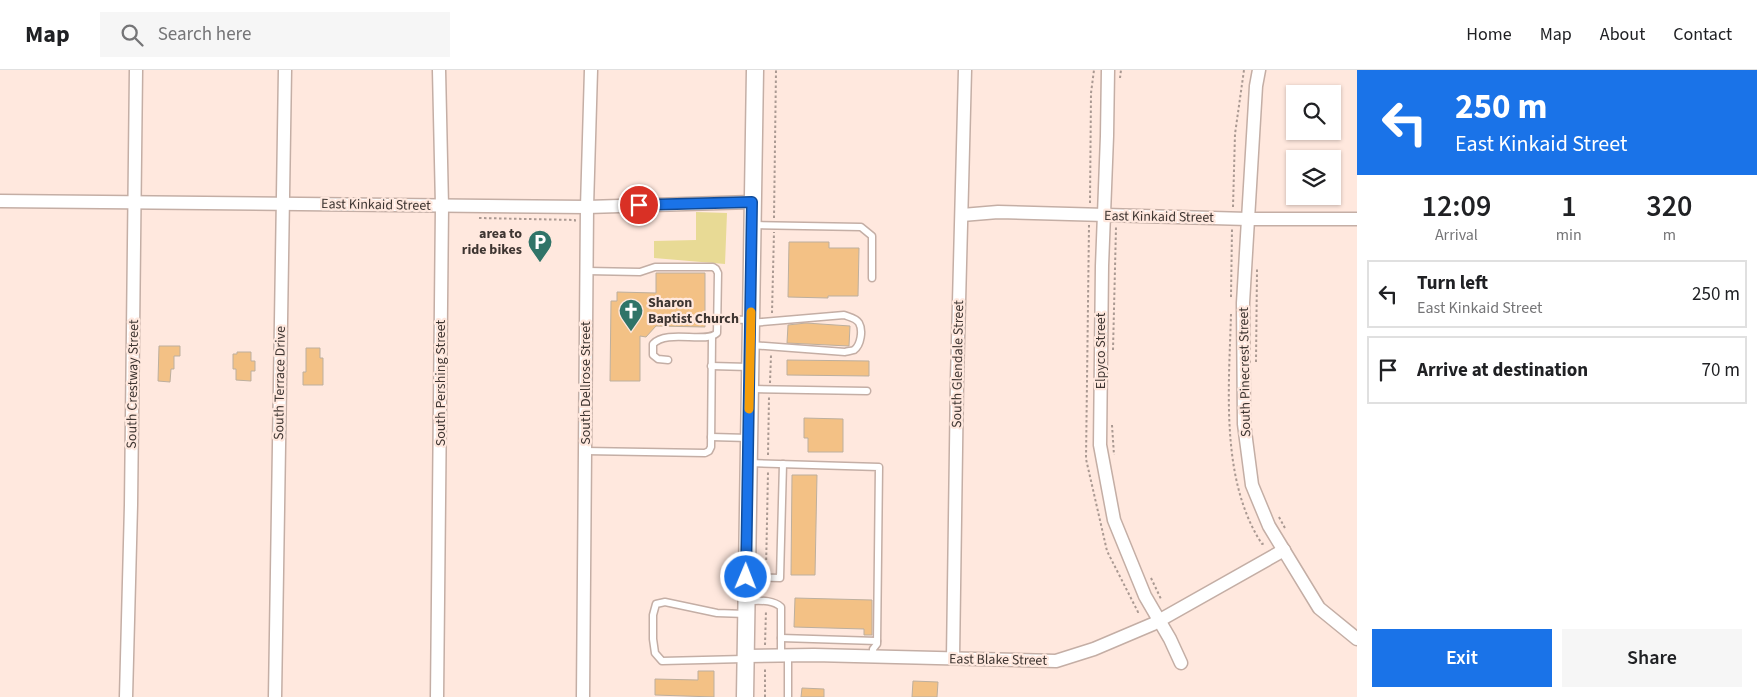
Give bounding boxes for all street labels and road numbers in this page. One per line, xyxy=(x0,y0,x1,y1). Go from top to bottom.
street label: East Kinkaid Street xyxy=(321,194,431,216)
street label: East Kinkaid Street xyxy=(1104,206,1214,228)
street label: South Glendale Street xyxy=(947,300,969,428)
street label: South Pinecrest Street xyxy=(1234,307,1256,437)
street label: Elpyco Street xyxy=(1091,312,1111,389)
street label: South Crestway Street xyxy=(122,319,144,449)
street label: South Pershing Street xyxy=(431,319,451,446)
street label: South Dellrose Street xyxy=(576,321,596,445)
street label: South Terrace Drive xyxy=(269,326,291,440)
street label: East Blake Street xyxy=(949,649,1047,671)

